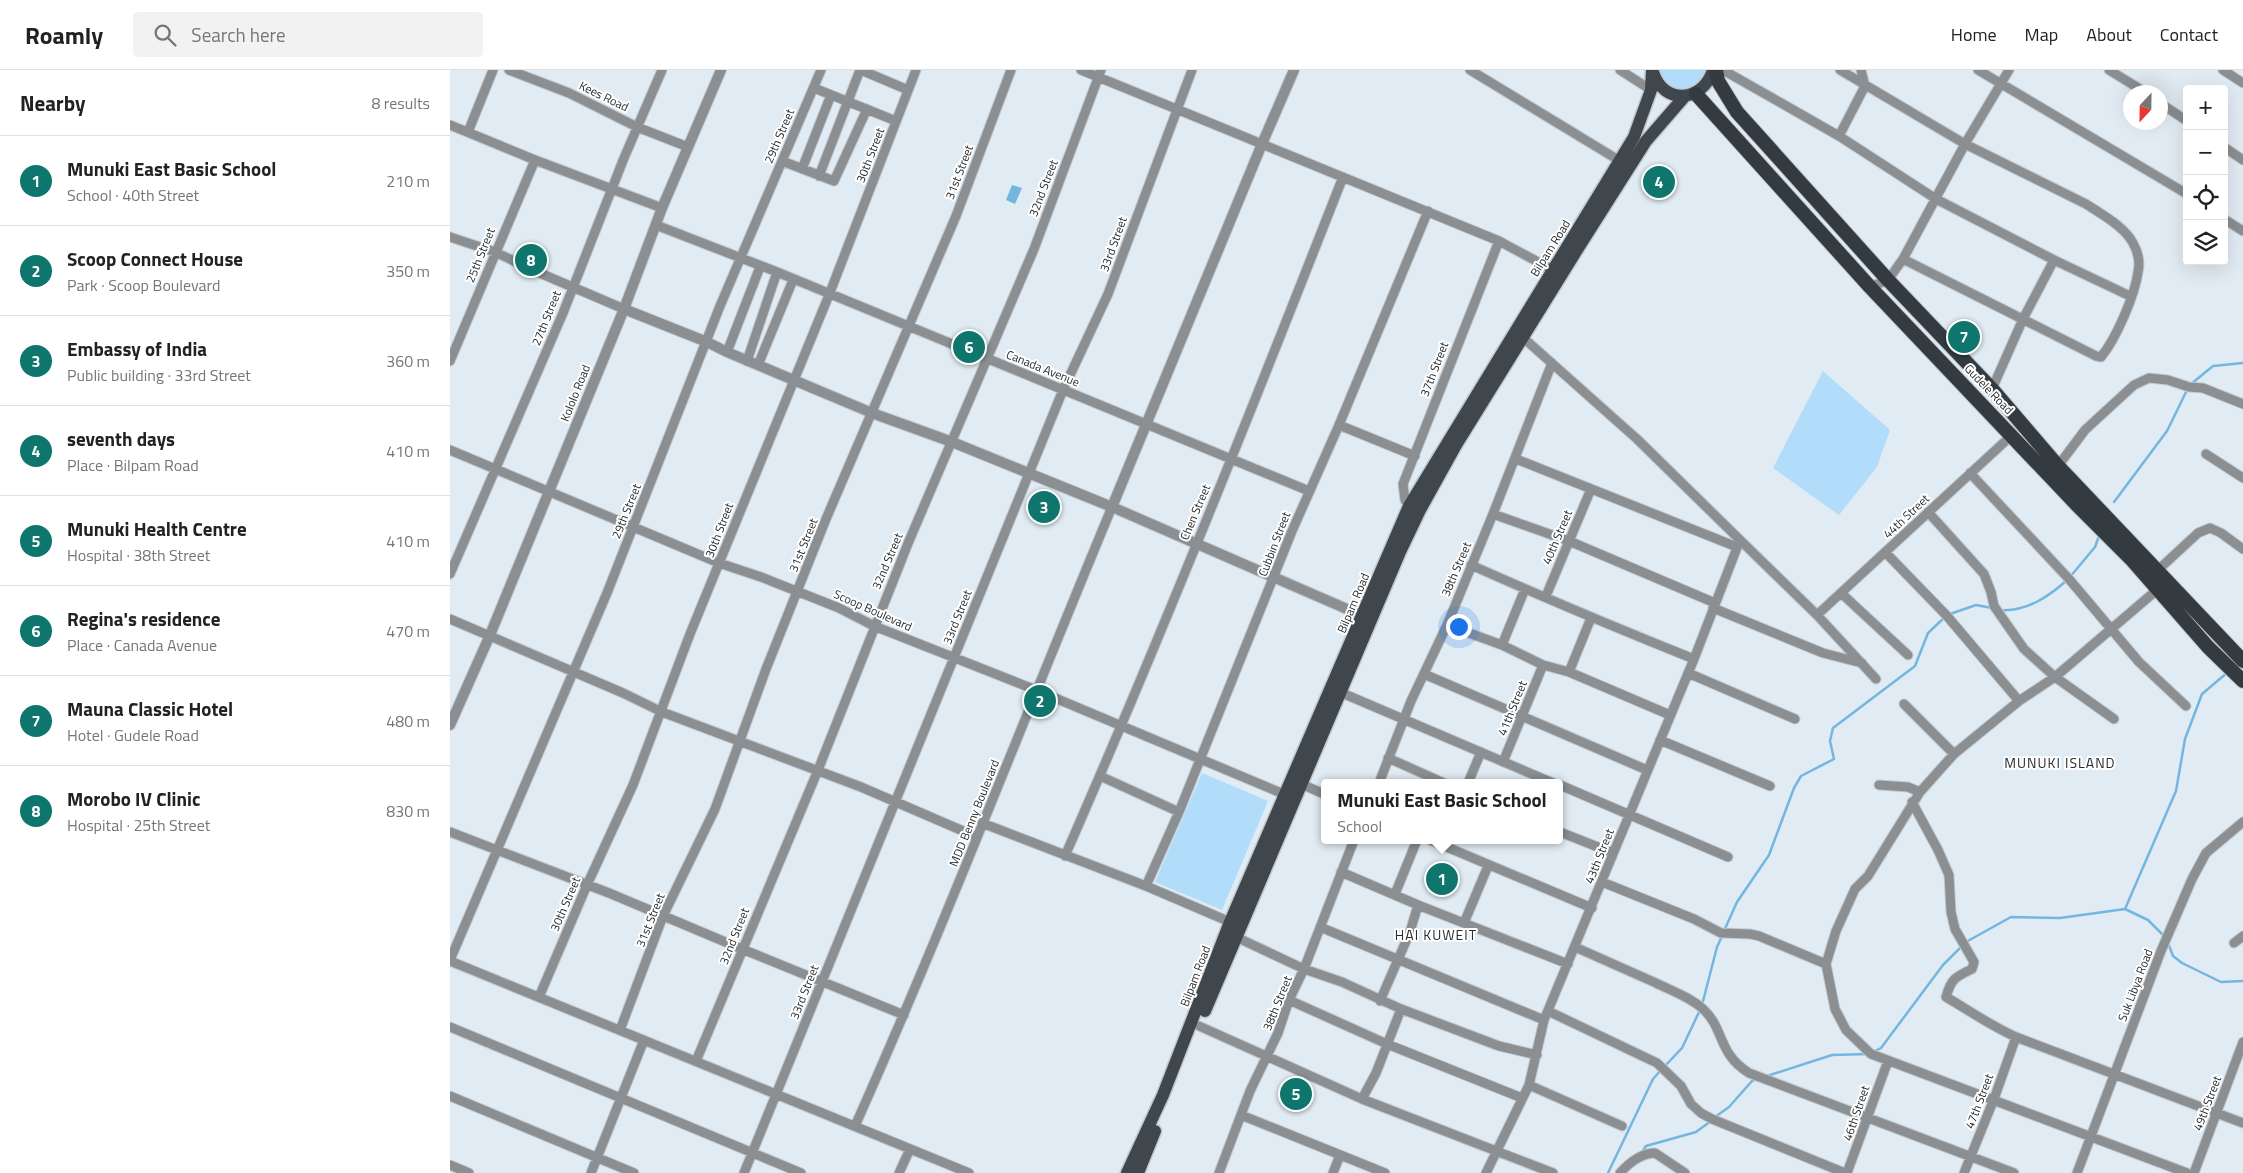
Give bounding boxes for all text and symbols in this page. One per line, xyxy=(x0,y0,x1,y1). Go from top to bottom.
search box xyxy=(133,12,483,57)
text: Roamly xyxy=(25,17,103,53)
text: Search here xyxy=(191,20,286,49)
icon: search xyxy=(151,21,179,49)
text: Home xyxy=(1951,21,1997,48)
text: Map xyxy=(2025,21,2058,48)
text: About xyxy=(2086,21,2132,48)
text: Contact xyxy=(2160,21,2218,48)
street label: Kees Road xyxy=(576,76,632,116)
north arrow xyxy=(2123,85,2168,130)
map controls xyxy=(2183,85,2228,265)
button: + xyxy=(2183,85,2228,130)
text: Nearby xyxy=(20,87,85,119)
text: 8 results xyxy=(371,91,430,115)
street label: 29th Street xyxy=(759,105,799,166)
street label: 30th Street xyxy=(851,124,889,185)
button: − xyxy=(2183,130,2228,175)
street label: 31st Street xyxy=(940,141,978,202)
text: Munuki East Basic School xyxy=(67,154,276,183)
street label: 32nd Street xyxy=(1023,156,1063,219)
pin: 4 xyxy=(1643,163,1675,201)
text: 1 xyxy=(32,169,40,193)
text: 210 m xyxy=(386,169,430,193)
button: locate xyxy=(2183,175,2228,220)
text: School · 40th Street xyxy=(67,183,199,207)
street label: 33rd Street xyxy=(1094,213,1132,274)
street label: Bilpam Road xyxy=(1525,216,1575,280)
button: layers xyxy=(2183,220,2228,265)
street label: 25th Street xyxy=(460,224,500,285)
pin: 8 xyxy=(515,241,547,279)
text: Scoop Connect House xyxy=(67,244,243,273)
text: 2 xyxy=(32,259,40,283)
text: 350 m xyxy=(386,259,430,283)
text: Park · Scoop Boulevard xyxy=(67,273,220,297)
street label: 27th Street xyxy=(526,287,566,348)
pin: 7 xyxy=(1948,318,1980,356)
pin: 6 xyxy=(953,328,985,366)
text: Embassy of India xyxy=(67,334,207,363)
street label: 37th Street xyxy=(1415,338,1453,399)
street label: Canada Avenue xyxy=(1003,345,1083,391)
text: 3 xyxy=(32,349,40,373)
text: 360 m xyxy=(386,349,430,373)
street label: Gudele Road xyxy=(1960,360,2018,418)
street label: Kololo Road xyxy=(555,362,595,424)
text: Public building · 33rd Street xyxy=(67,363,251,387)
text: seventh days xyxy=(67,424,175,453)
text: 4 xyxy=(32,439,40,463)
text: 410 m xyxy=(386,439,430,463)
text: Place · Bilpam Road xyxy=(67,453,199,477)
street label: 29th Street xyxy=(606,480,646,541)
street label: Chen Street xyxy=(1175,480,1216,543)
pin: 3 xyxy=(1028,488,1060,526)
street label: 44th Street xyxy=(1878,489,1934,543)
street label: 30th Street xyxy=(700,499,738,560)
street label: 40th Street xyxy=(1537,506,1577,567)
street label: Cubbin Street xyxy=(1253,508,1295,579)
text: Munuki Health Centre xyxy=(67,514,247,543)
street label: 31st Street xyxy=(784,514,823,575)
text: 5 xyxy=(32,529,40,553)
text: 410 m xyxy=(386,529,430,553)
street label: 32nd Street xyxy=(867,529,908,592)
street label: 38th Street xyxy=(1436,538,1476,599)
text: Hospital · 38th Street xyxy=(67,543,210,567)
street label: Bilpam Road xyxy=(1332,570,1374,636)
street label: Scoop Boulevard xyxy=(831,584,915,636)
street label: 33rd Street xyxy=(937,586,977,647)
text: Regina's residence xyxy=(67,604,220,633)
your location xyxy=(1446,614,1472,640)
text: 6 xyxy=(32,619,40,643)
text: 470 m xyxy=(386,619,430,643)
text: Place · Canada Avenue xyxy=(67,633,217,657)
street label: 41th Street xyxy=(1492,677,1532,738)
pin: 2 xyxy=(1024,682,1056,720)
text: Mauna Classic Hotel xyxy=(67,694,233,723)
text: 7 xyxy=(32,709,40,733)
text: 480 m xyxy=(386,709,430,733)
text: Hotel · Gudele Road xyxy=(67,723,199,747)
district label: MUNUKI ISLAND xyxy=(2004,752,2116,773)
street label: MDD Benny Boulevard xyxy=(944,757,1004,869)
popup xyxy=(1321,779,1563,844)
text: Morobo IV Clinic xyxy=(67,784,200,813)
text: Munuki East Basic School xyxy=(1337,785,1547,814)
text: 8 xyxy=(32,799,40,823)
text: 830 m xyxy=(386,799,430,823)
text: Hospital · 25th Street xyxy=(67,813,210,837)
text: School xyxy=(1337,814,1382,838)
street label: 43th Street xyxy=(1579,825,1619,886)
pin: 1 xyxy=(1426,860,1458,898)
street label: 30th Street xyxy=(545,873,585,934)
street label: 31st Street xyxy=(631,889,670,950)
street label: 32nd Street xyxy=(714,904,754,967)
district label: HAI KUWEIT xyxy=(1395,924,1477,945)
street label: Bilpam Road xyxy=(1175,943,1215,1009)
street label: Suk Libya Road xyxy=(2112,946,2158,1024)
street label: 33rd Street xyxy=(784,961,824,1022)
street label: 38th Street xyxy=(1257,972,1297,1033)
street label: 47th Street xyxy=(1960,1070,1998,1131)
street label: 49th Street xyxy=(2188,1072,2226,1133)
pin: 5 xyxy=(1280,1075,1312,1113)
street label: 46th Street xyxy=(1838,1082,1875,1143)

